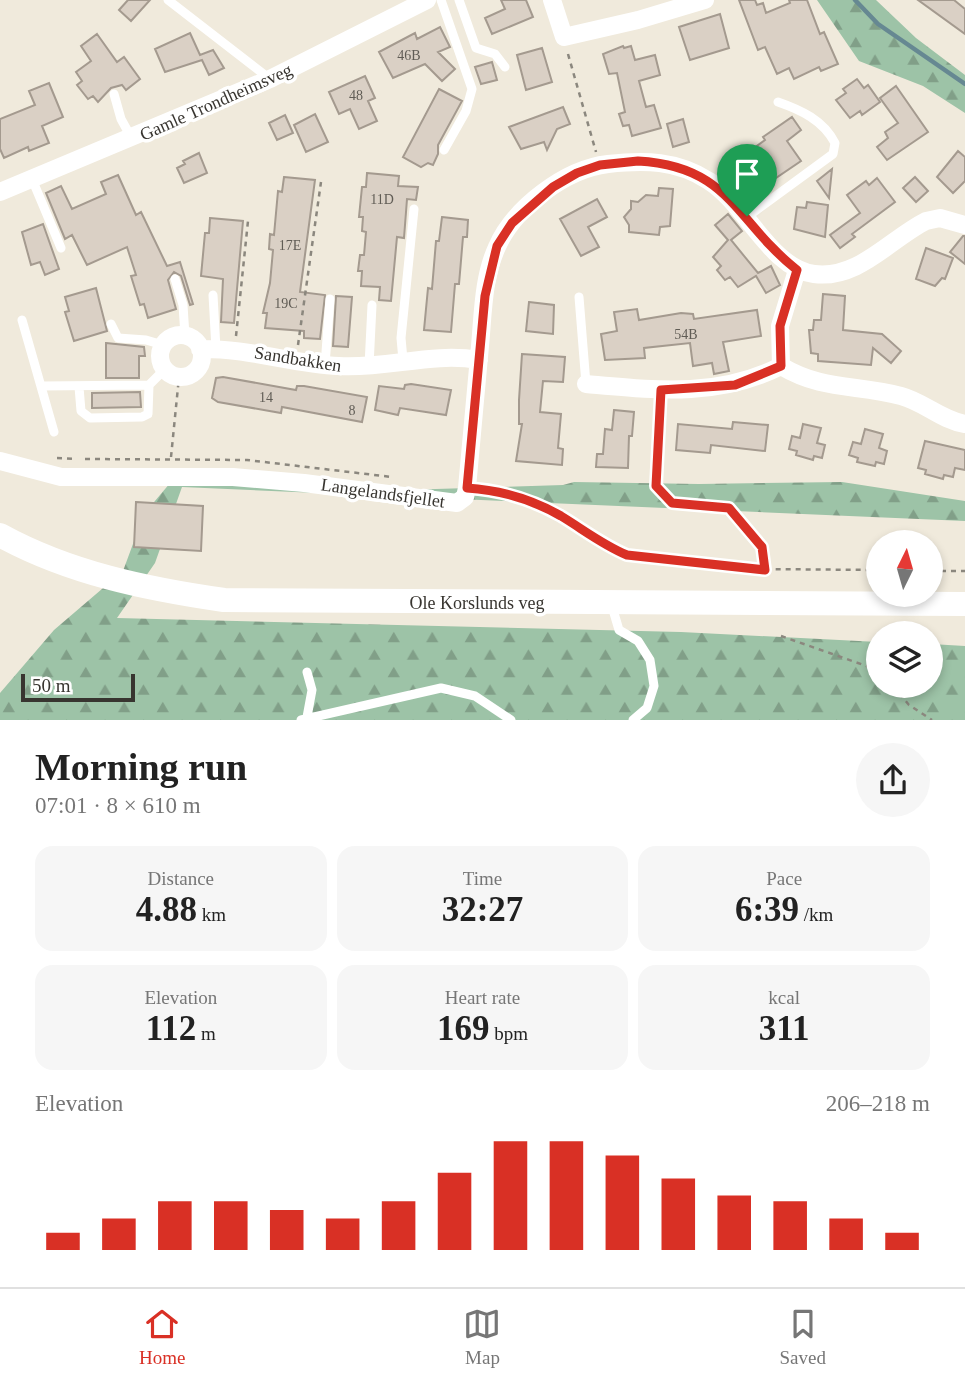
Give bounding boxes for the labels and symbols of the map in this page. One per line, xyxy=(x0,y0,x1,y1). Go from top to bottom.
house number: 46B xyxy=(397,48,421,63)
street label: Gamle Trondheimsveg xyxy=(137,59,295,145)
house number: 48 xyxy=(349,88,363,103)
pin xyxy=(717,144,777,216)
house number: 11D xyxy=(370,192,394,207)
house number: 17E xyxy=(279,238,301,253)
house number: 19C xyxy=(274,296,298,311)
house number: 54B xyxy=(674,327,698,342)
street label: Sandbakken xyxy=(253,342,343,376)
house number: 14 xyxy=(259,390,273,405)
house number: 8 xyxy=(349,403,356,418)
street label: Langelandsfjellet xyxy=(320,474,446,512)
north arrow xyxy=(866,530,943,607)
street label: Ole Korslunds veg xyxy=(410,593,544,613)
scale bar xyxy=(21,671,135,703)

